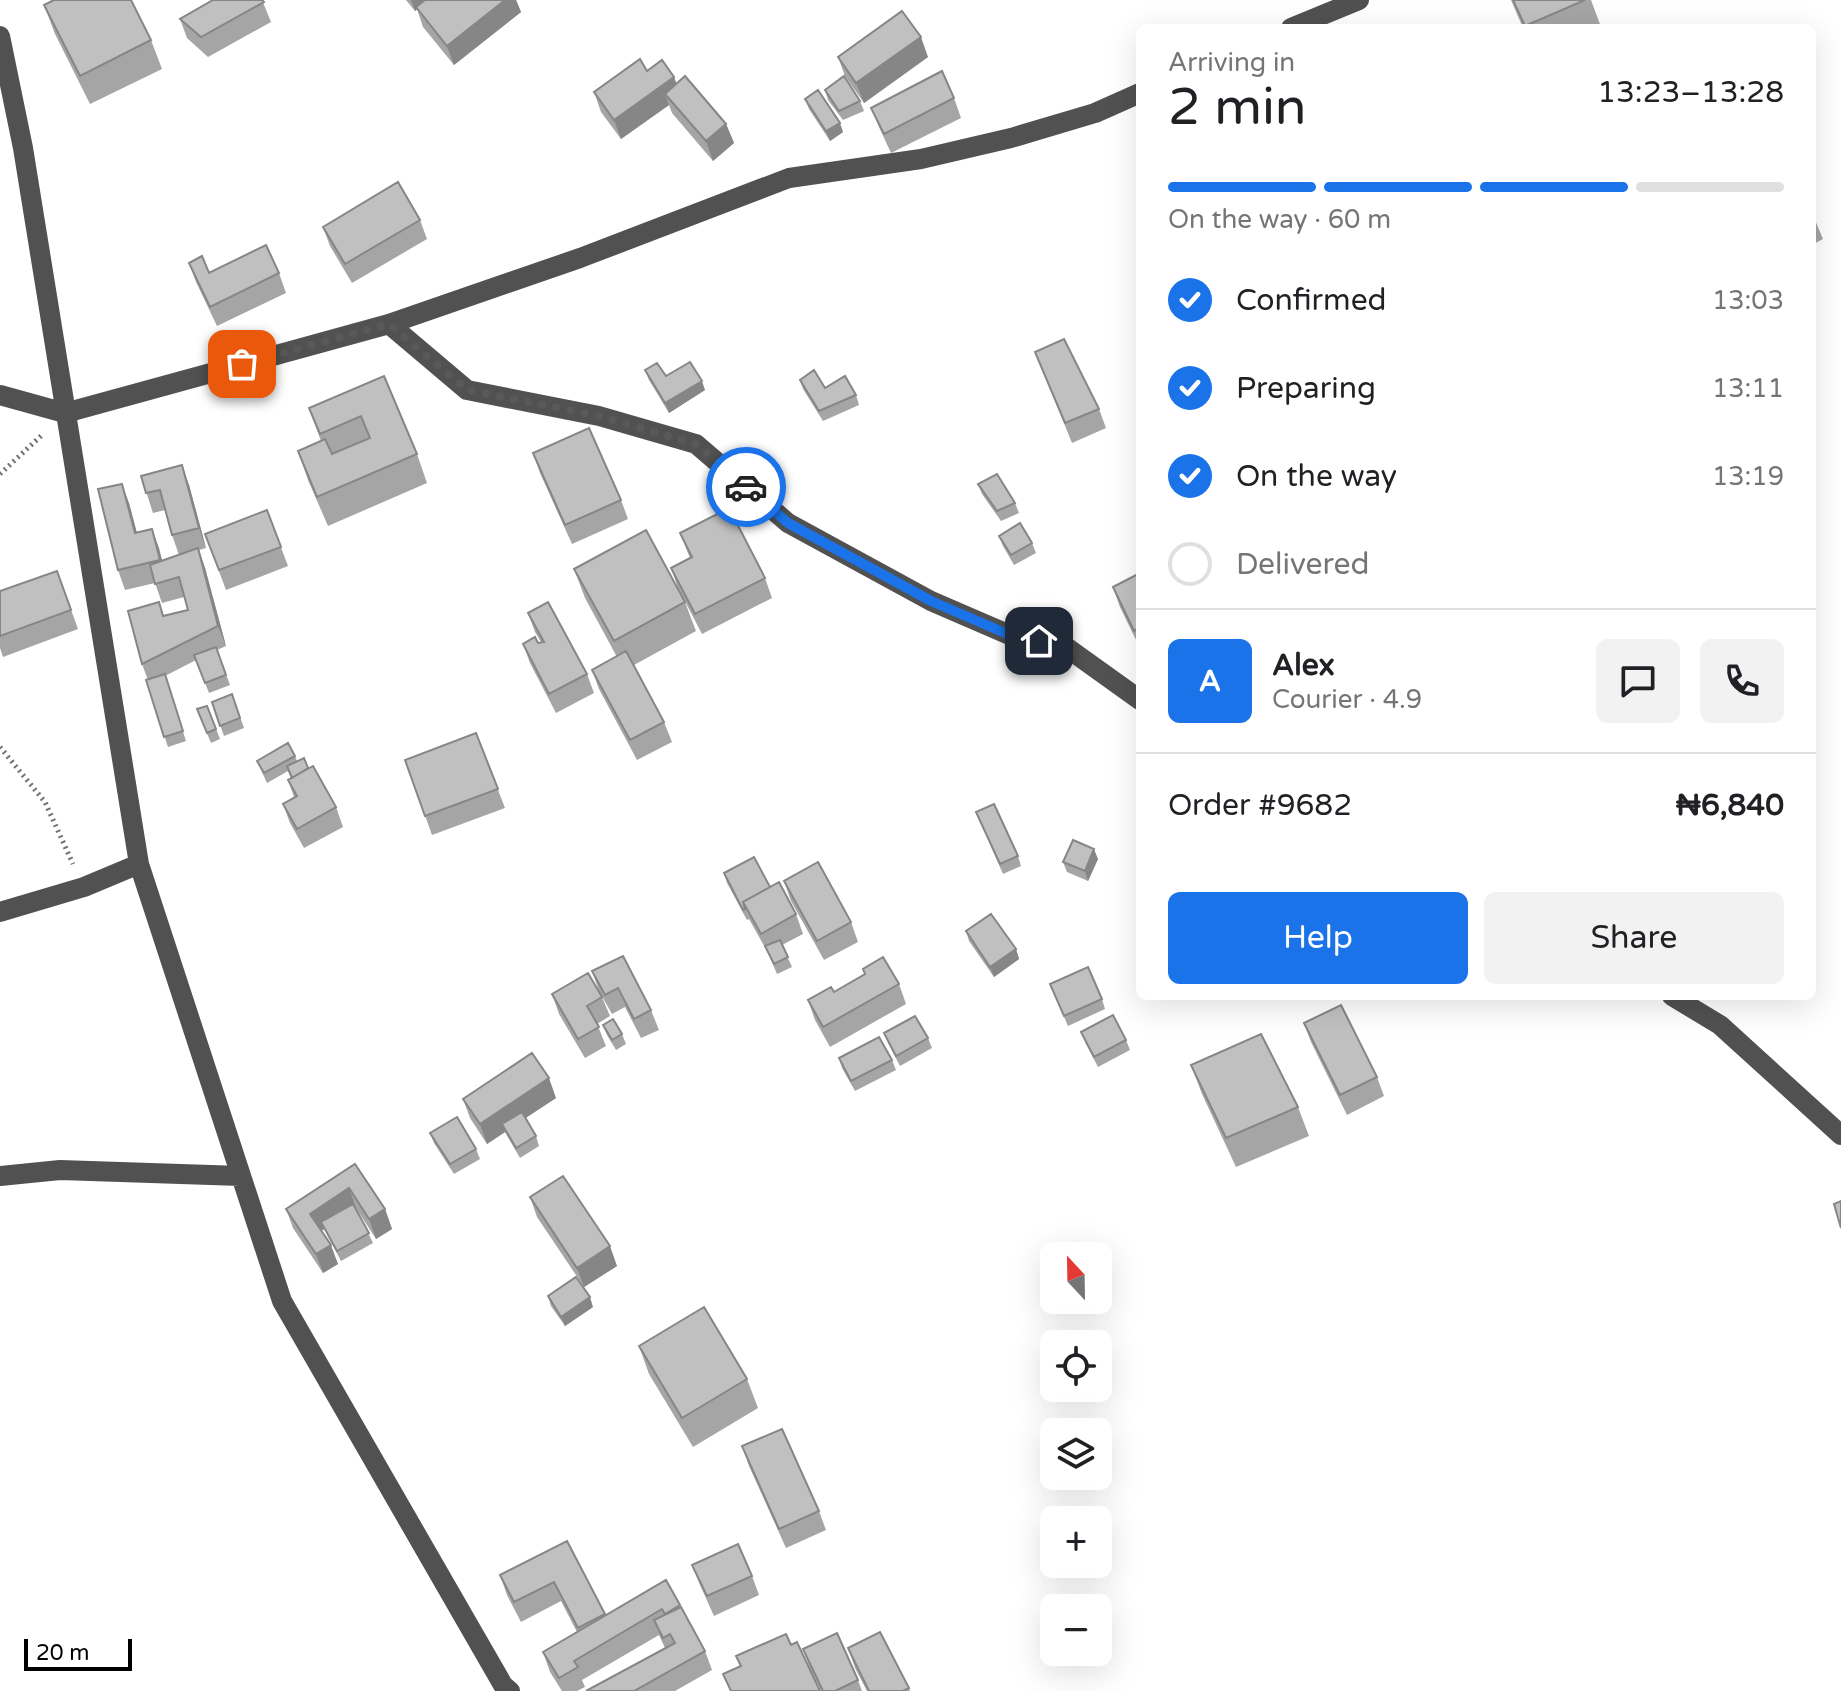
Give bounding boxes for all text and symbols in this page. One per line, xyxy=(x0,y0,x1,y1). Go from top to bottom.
text: Arriving in xyxy=(1168,47,1295,78)
text: 13:23–13:28 xyxy=(1597,74,1784,111)
text: 2 min xyxy=(1168,76,1307,139)
text: On the way · 60 m xyxy=(1168,204,1391,235)
icon: check xyxy=(1168,278,1212,322)
text: Confirmed xyxy=(1236,282,1387,319)
text: 13:03 xyxy=(1712,285,1784,316)
pin xyxy=(208,330,276,398)
icon: bag xyxy=(220,342,264,386)
icon: check xyxy=(1168,366,1212,410)
text: Preparing xyxy=(1236,370,1376,407)
text: 13:11 xyxy=(1712,373,1784,404)
courier xyxy=(706,447,786,527)
icon: check xyxy=(1168,454,1212,498)
text: On the way xyxy=(1236,458,1397,495)
text: 13:19 xyxy=(1712,461,1784,492)
icon: car xyxy=(724,465,768,509)
text: Delivered xyxy=(1236,546,1370,583)
pin xyxy=(1005,607,1073,675)
icon: home xyxy=(1017,619,1061,663)
button: chat xyxy=(1596,639,1680,723)
button: phone xyxy=(1700,639,1784,723)
text: Alex xyxy=(1272,647,1335,684)
text: A xyxy=(1199,663,1221,700)
text: Courier · 4.9 xyxy=(1272,684,1422,715)
text: Order #9682 xyxy=(1168,787,1352,824)
text: ₦6,840 xyxy=(1676,787,1784,824)
button: Help xyxy=(1168,892,1468,984)
button: Share xyxy=(1484,892,1784,984)
north arrow xyxy=(1040,1242,1112,1314)
map controls xyxy=(1040,1242,1112,1666)
button: locate xyxy=(1040,1330,1112,1402)
button: layers xyxy=(1040,1418,1112,1490)
button: + xyxy=(1040,1506,1112,1578)
button: − xyxy=(1040,1594,1112,1666)
scale bar xyxy=(24,1635,132,1671)
text: 20 m xyxy=(36,1640,90,1666)

